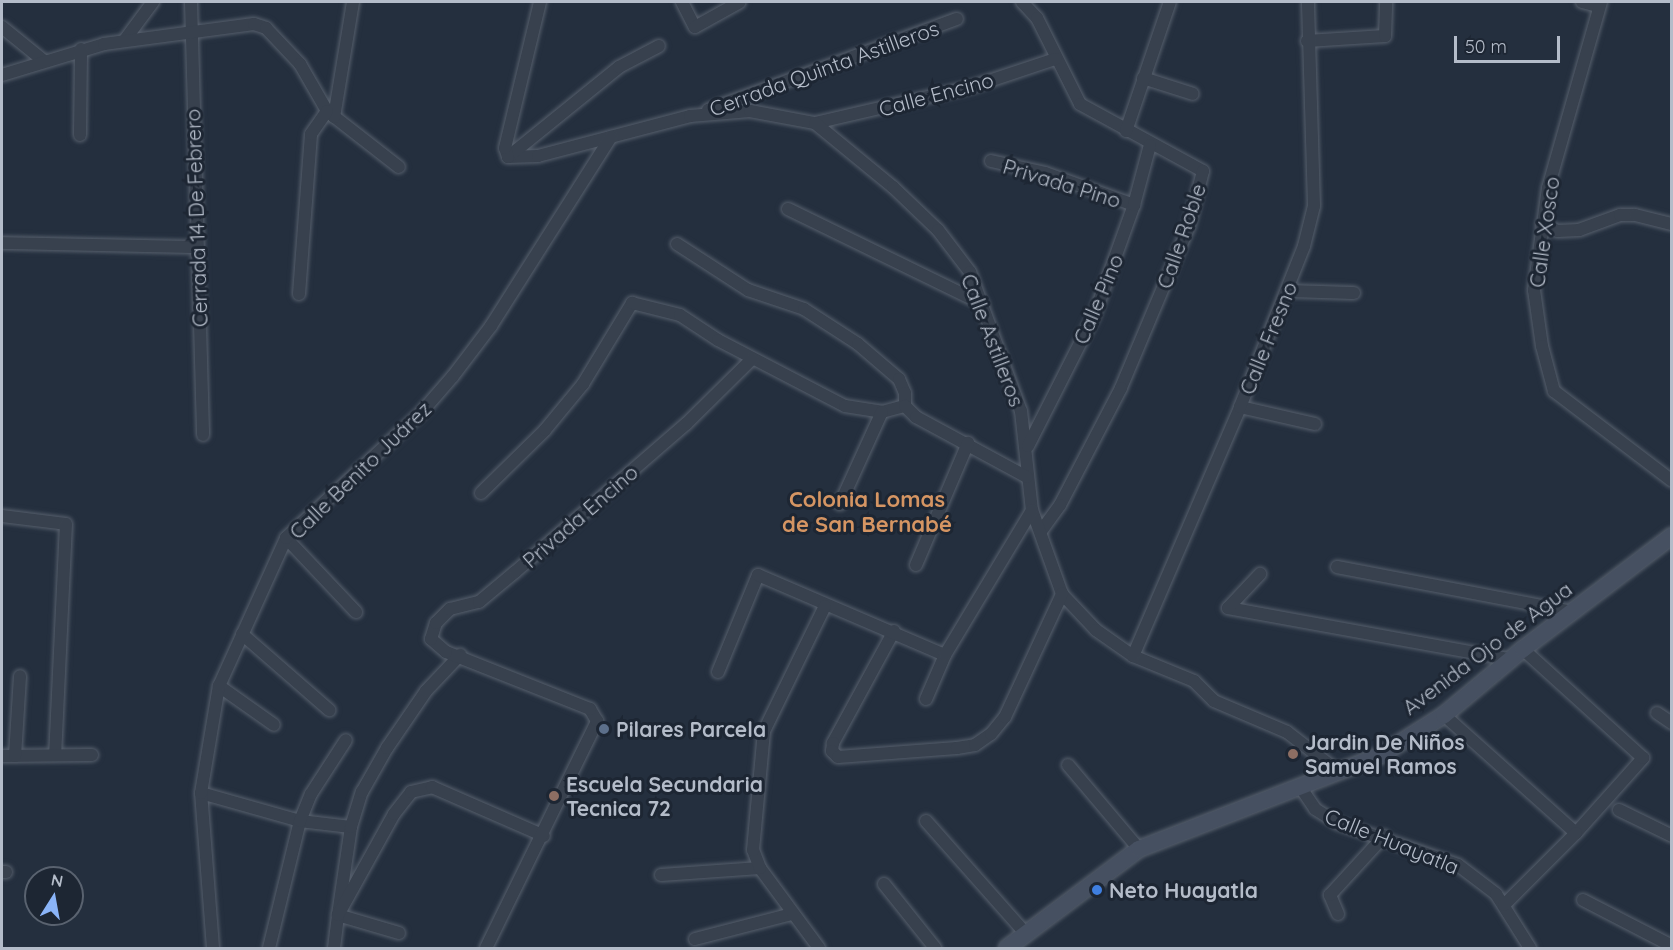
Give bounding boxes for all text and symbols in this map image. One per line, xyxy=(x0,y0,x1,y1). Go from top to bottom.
street label: Cerrada Quinta Astilleros xyxy=(706,15,942,121)
scale bar xyxy=(1457,24,1564,62)
text: 50 m xyxy=(1465,35,1507,58)
street label: Calle Encino xyxy=(876,67,996,121)
street label: Cerrada 14 De Febrero xyxy=(180,108,212,328)
street label: Privada Pino xyxy=(1000,153,1124,213)
street label: Calle Xosco xyxy=(1524,175,1564,289)
street label: Calle Roble xyxy=(1151,180,1211,292)
street label: Calle Pino xyxy=(1068,250,1128,348)
street label: Calle Astilleros xyxy=(956,270,1030,410)
street label: Calle Fresno xyxy=(1234,278,1302,398)
street label: Calle Benito Juárez xyxy=(284,396,436,544)
street label: Privada Encino xyxy=(517,459,643,573)
district label: Colonia Lomas de San Bernabé xyxy=(782,486,952,538)
street label: Avenida Ojo de Agua xyxy=(1397,576,1577,720)
place label: Pilares Parcela xyxy=(616,716,766,742)
marker: Pilares Parcela xyxy=(597,722,611,736)
place label: Jardin De Niños Samuel Ramos xyxy=(1305,729,1465,779)
marker: Jardin De Niños Samuel Ramos xyxy=(1286,747,1300,761)
place label: Escuela Secundaria Tecnica 72 xyxy=(566,771,763,821)
marker: Escuela Secundaria Tecnica 72 xyxy=(547,789,561,803)
street label: Calle Huayatla xyxy=(1321,803,1463,879)
north arrow xyxy=(24,866,84,926)
text: N xyxy=(49,869,65,891)
place label: Neto Huayatla xyxy=(1109,877,1258,903)
marker: Neto Huayatla xyxy=(1090,883,1104,897)

